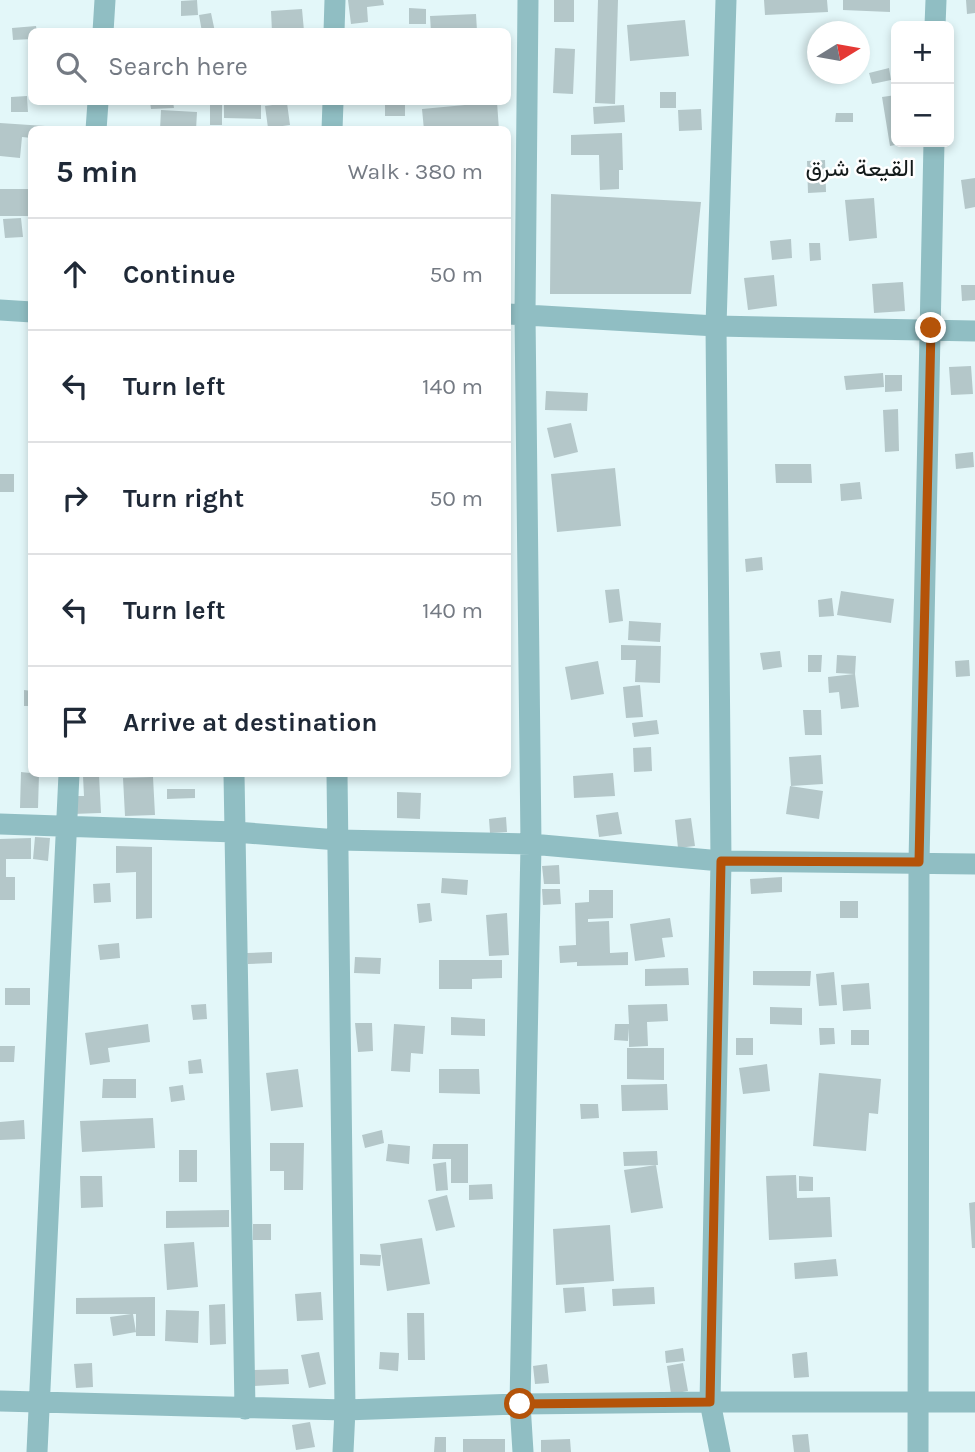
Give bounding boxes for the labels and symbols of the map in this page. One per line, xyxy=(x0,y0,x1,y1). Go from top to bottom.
north arrow xyxy=(807,21,870,84)
district label: القيعة شرق xyxy=(805,154,915,183)
route end xyxy=(915,312,946,343)
route start xyxy=(504,1388,535,1419)

